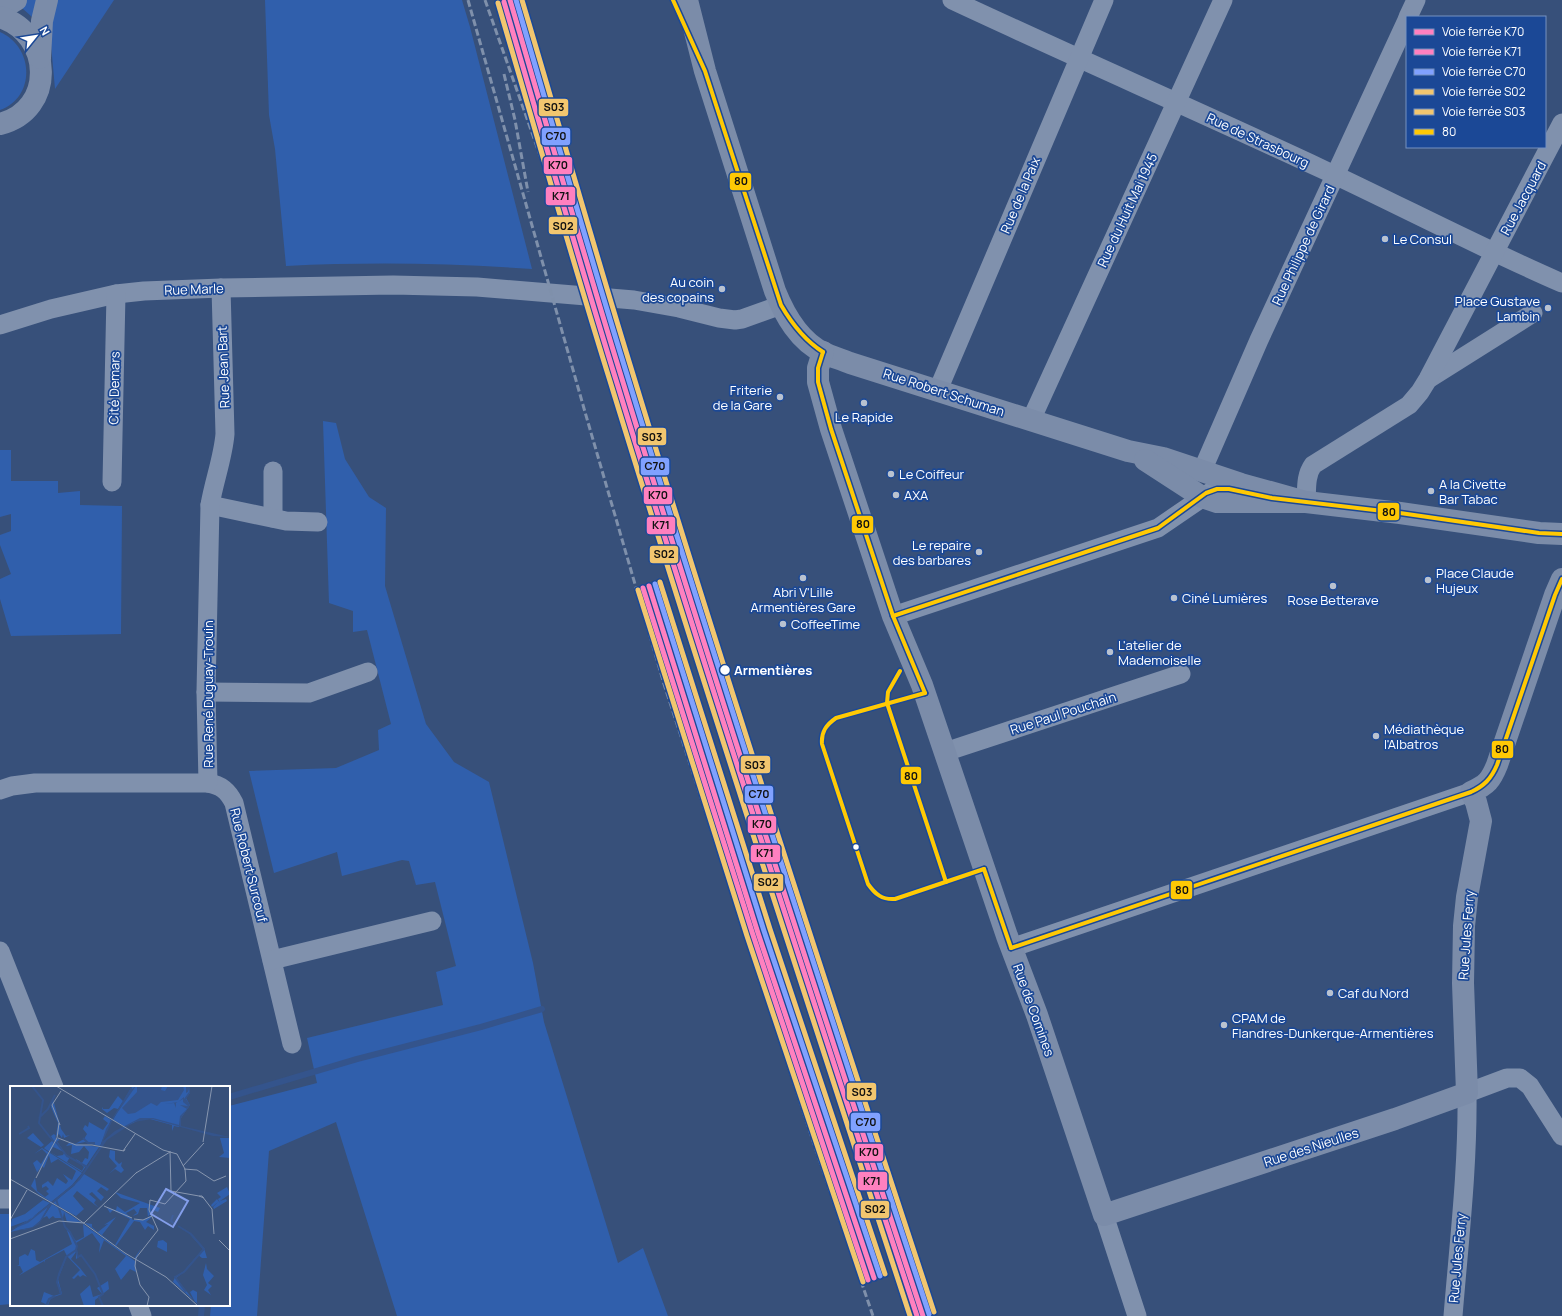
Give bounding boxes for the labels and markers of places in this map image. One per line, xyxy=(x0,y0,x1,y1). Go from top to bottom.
place label: Le Consul xyxy=(1393,230,1452,248)
marker: Le Consul xyxy=(1380,234,1390,244)
place label: Au coin des copains xyxy=(642,273,714,306)
marker: Au coin des copains xyxy=(717,284,727,294)
place label: Place Gustave Lambin xyxy=(1455,292,1540,325)
marker: Place Gustave Lambin xyxy=(1543,303,1553,313)
place label: Friterie de la Gare xyxy=(713,381,772,414)
marker: Friterie de la Gare xyxy=(775,392,785,402)
marker: Le Rapide xyxy=(859,398,869,408)
place label: Le Rapide xyxy=(835,408,894,426)
place label: Le Coiffeur xyxy=(899,465,965,483)
marker: Le Coiffeur xyxy=(886,469,896,479)
place label: A la Civette Bar Tabac xyxy=(1439,475,1507,508)
place label: AXA xyxy=(904,486,928,504)
marker: A la Civette Bar Tabac xyxy=(1426,486,1436,496)
marker: AXA xyxy=(891,490,901,500)
place label: Le repaire des barbares xyxy=(893,536,971,569)
marker: Le repaire des barbares xyxy=(974,547,984,557)
place label: Place Claude Hujeux xyxy=(1436,564,1514,597)
marker: Abri V'Lille Armentières Gare xyxy=(798,573,808,583)
marker: Place Claude Hujeux xyxy=(1423,575,1433,585)
marker: Rose Betterave xyxy=(1328,581,1338,591)
place label: Abri V'Lille Armentières Gare xyxy=(751,583,856,616)
place label: Ciné Lumières xyxy=(1182,589,1267,607)
place label: Rose Betterave xyxy=(1288,591,1379,609)
marker: Ciné Lumières xyxy=(1169,593,1179,603)
place label: CoffeeTime xyxy=(791,615,861,633)
marker: CoffeeTime xyxy=(778,619,788,629)
place label: L'atelier de Mademoiselle xyxy=(1118,636,1201,669)
marker: L'atelier de Mademoiselle xyxy=(1105,647,1115,657)
place label: Armentières xyxy=(734,661,812,679)
marker: Armentières xyxy=(718,663,732,677)
place label: Médiathèque l'Albatros xyxy=(1384,720,1464,753)
marker: Médiathèque l'Albatros xyxy=(1371,731,1381,741)
unlabelled marker xyxy=(851,842,861,852)
place label: Caf du Nord xyxy=(1338,984,1409,1002)
marker: Caf du Nord xyxy=(1325,988,1335,998)
place label: CPAM de Flandres-Dunkerque-Armentières xyxy=(1232,1009,1434,1042)
marker: CPAM de Flandres-Dunkerque-Armentières xyxy=(1219,1020,1229,1030)

